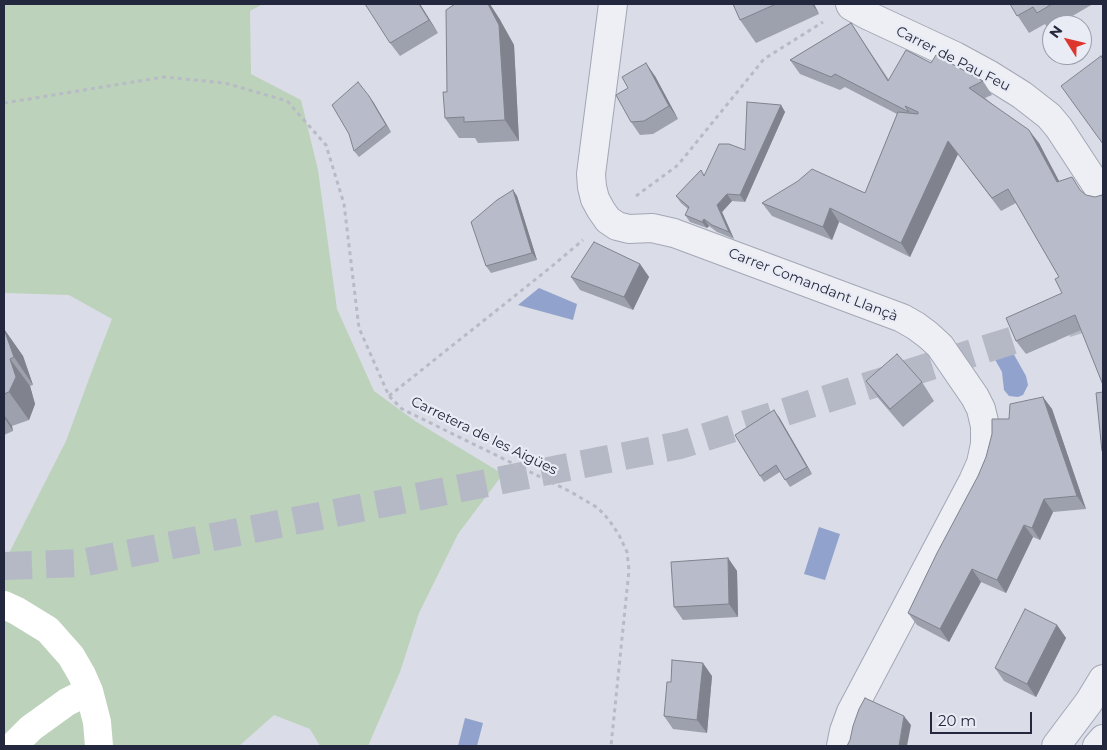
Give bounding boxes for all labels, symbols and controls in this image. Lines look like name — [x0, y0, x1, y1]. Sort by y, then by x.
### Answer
north arrow — [1042, 15, 1092, 65]
text: N — [1045, 22, 1066, 42]
street label: Carrer de Pau Feu — [893, 23, 1013, 95]
street label: Carrer Comandant Llançà — [726, 245, 900, 325]
street label: Carretera de les Aigües — [408, 393, 560, 479]
scale bar — [932, 702, 1034, 734]
text: 20 m — [938, 711, 976, 730]

